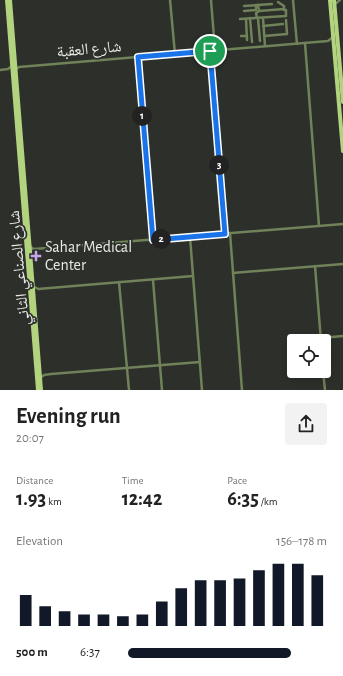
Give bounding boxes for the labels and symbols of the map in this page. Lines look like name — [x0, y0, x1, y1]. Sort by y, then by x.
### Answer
pin — [193, 34, 227, 68]
street label: شارع العقبة — [56, 38, 122, 62]
pin: 1 — [132, 106, 152, 126]
pin: 3 — [209, 155, 229, 175]
street label: شارع الصناعي الثاني — [6, 209, 36, 326]
pin: 2 — [151, 229, 171, 249]
place label: Sahar Medical Center — [45, 239, 132, 273]
marker: Sahar Medical Center — [30, 250, 42, 262]

